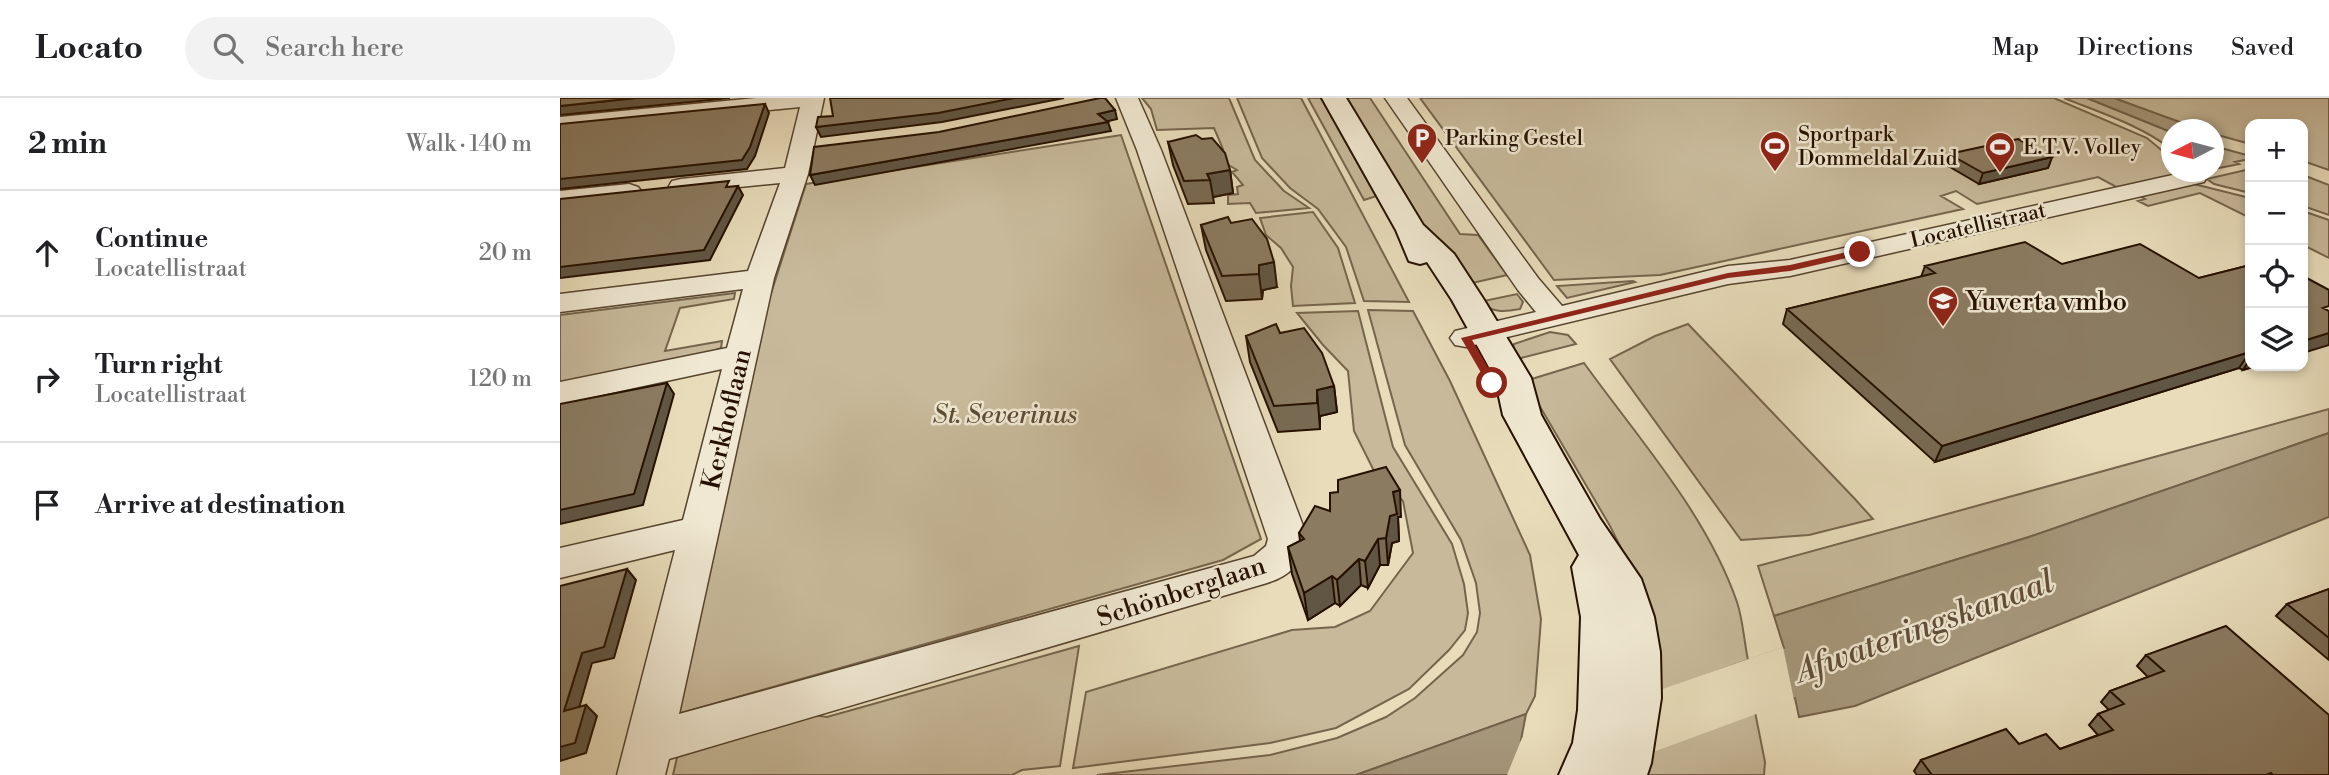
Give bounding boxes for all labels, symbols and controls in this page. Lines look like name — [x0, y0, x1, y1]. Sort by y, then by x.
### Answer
search box — [185, 17, 675, 80]
text: Locato — [35, 28, 143, 69]
icon: search — [209, 29, 247, 67]
text: Search here — [265, 32, 404, 64]
text: Map — [1992, 33, 2039, 63]
text: Directions — [2077, 33, 2193, 63]
text: Saved — [2231, 33, 2294, 63]
north arrow — [2161, 119, 2224, 182]
map controls — [2245, 119, 2308, 371]
button: + — [2245, 119, 2308, 182]
parking icon: Parking Gestel — [1405, 121, 1439, 165]
place label: Sportpark Dommeldal Zuid — [1798, 122, 1957, 172]
text: 2 min — [28, 125, 107, 163]
place label: Parking Gestel — [1445, 126, 1583, 152]
sports icon: Sportpark Dommeldal Zuid — [1758, 129, 1792, 173]
text: Walk · 140 m — [406, 130, 532, 158]
sports icon: E.T.V. Volley — [1983, 130, 2017, 174]
place label: E.T.V. Volley — [2023, 135, 2142, 161]
button: − — [2245, 182, 2308, 245]
street label: Locatellistraat — [1908, 198, 2049, 254]
text: Continue — [95, 223, 208, 255]
icon: ahead — [28, 234, 66, 272]
route end — [1844, 236, 1875, 267]
text: 20 m — [479, 239, 532, 267]
button: locate — [2245, 245, 2308, 308]
text: Locatellistraat — [95, 255, 247, 283]
school or university icon: Yuverta vmbo — [1926, 284, 1960, 328]
place label: Yuverta vmbo — [1964, 286, 2127, 318]
button: layers — [2245, 308, 2308, 371]
street label: Kerkhoflaan — [695, 346, 759, 493]
text: Turn right — [95, 349, 223, 381]
icon: right — [28, 360, 66, 398]
text: 120 m — [468, 365, 532, 393]
route start — [1476, 367, 1507, 398]
text: Locatellistraat — [95, 381, 247, 409]
park label: St. Severinus — [933, 399, 1078, 431]
icon: arrive — [28, 486, 66, 524]
text: Arrive at destination — [95, 489, 345, 521]
street label: Schönberglaan — [1093, 550, 1270, 634]
water label: Afwateringskanaal — [1787, 561, 2060, 694]

